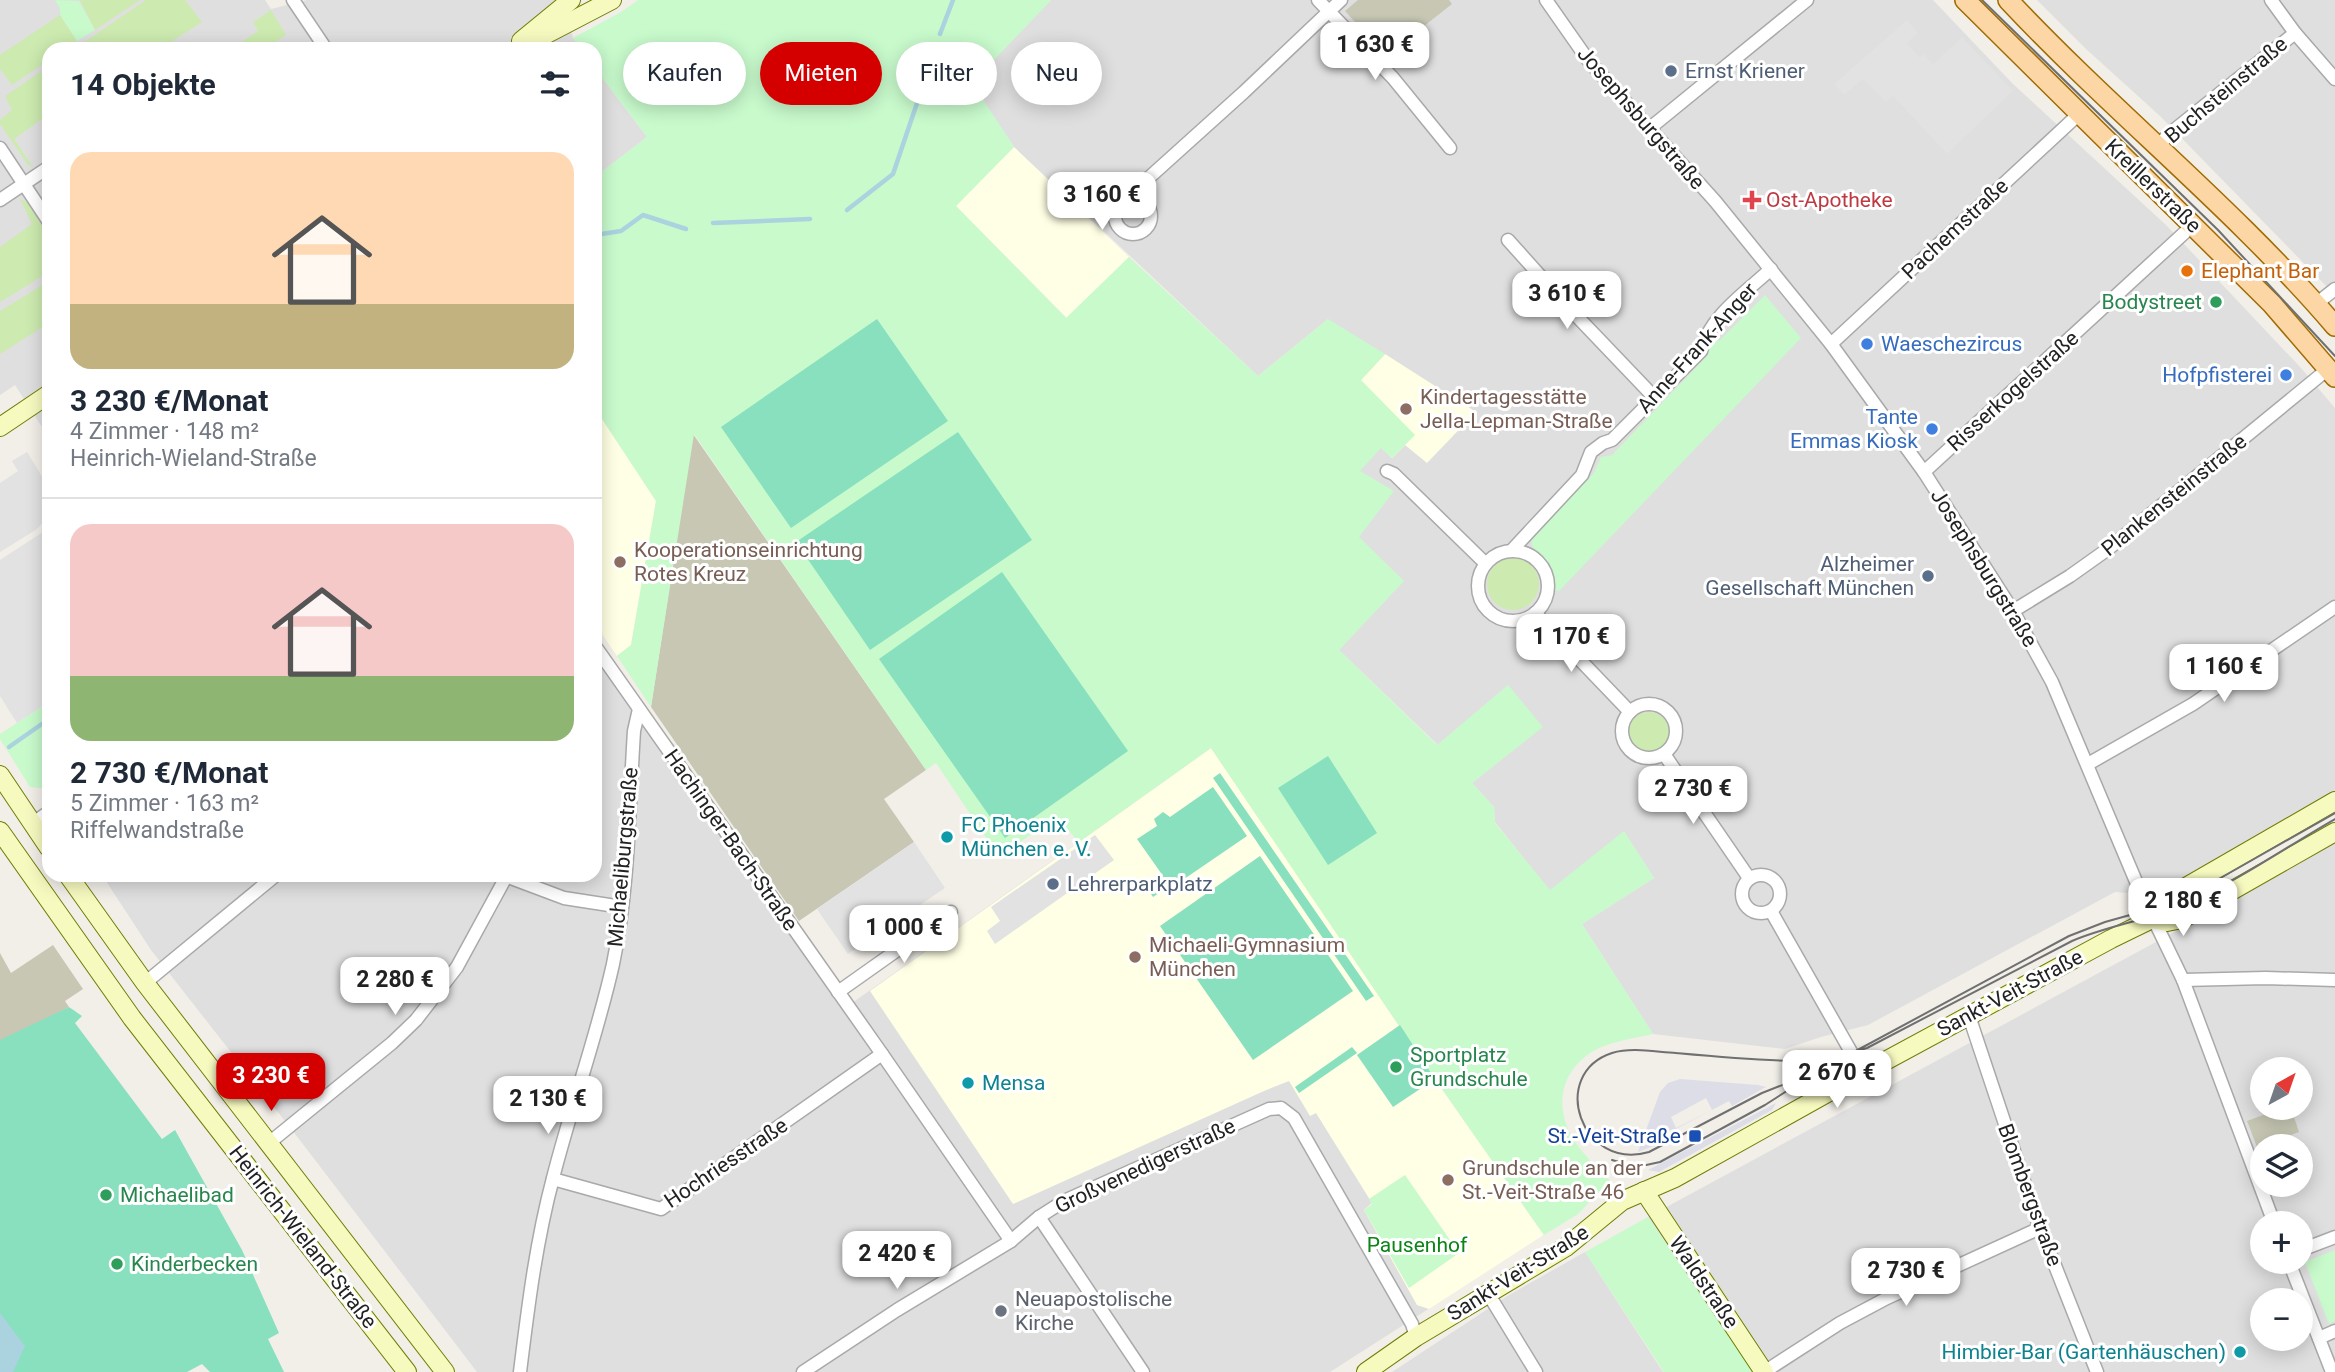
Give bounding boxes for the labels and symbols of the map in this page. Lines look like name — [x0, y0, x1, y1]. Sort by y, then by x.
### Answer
pin: 1 630 € — [1310, 22, 1440, 82]
street label: Buchsteinstraße — [2160, 32, 2292, 148]
street label: Josephsburgstraße — [1572, 42, 1710, 194]
place label: Ernst Kriener — [1685, 59, 1805, 83]
marker: Ernst Kriener — [1663, 63, 1679, 79]
street label: Kreillerstraße — [2100, 134, 2206, 238]
pin: 3 160 € — [1037, 173, 1167, 232]
street label: Pachemstraße — [1897, 174, 2013, 284]
place label: Ost-Apotheke — [1766, 188, 1893, 212]
marker: Ost-Apotheke — [1744, 192, 1760, 208]
place label: Elephant Bar — [2201, 259, 2319, 283]
marker: Elephant Bar — [2179, 263, 2195, 279]
pin: 3 610 € — [1502, 272, 1632, 331]
street label: Anne-Frank-Anger — [1632, 278, 1762, 418]
place label: Bodystreet — [2101, 290, 2202, 314]
marker: Bodystreet — [2208, 294, 2224, 310]
street label: Risserkogelstraße — [1943, 326, 2083, 456]
place label: Waeschezircus — [1881, 332, 2022, 356]
marker: Waeschezircus — [1859, 336, 1875, 352]
place label: Hofpfisterei — [2162, 363, 2272, 387]
marker: Hofpfisterei — [2278, 367, 2294, 383]
place label: Kindertagesstätte Jella-Lepman-Straße — [1420, 385, 1613, 433]
marker: Kindertagesstätte Jella-Lepman-Straße — [1398, 401, 1414, 417]
place label: Tante Emmas Kiosk — [1790, 405, 1918, 453]
marker: Tante Emmas Kiosk — [1924, 421, 1940, 437]
street label: Plankensteinstraße — [2097, 429, 2251, 561]
street label: Josephsburgstraße — [1926, 485, 2042, 651]
place label: Kooperationseinrichtung Rotes Kreuz — [634, 538, 863, 586]
place label: Alzheimer Gesellschaft München — [1705, 552, 1914, 600]
marker: Kooperationseinrichtung Rotes Kreuz — [612, 554, 628, 570]
marker: Alzheimer Gesellschaft München — [1920, 568, 1936, 584]
pin: 1 170 € — [1506, 614, 1636, 674]
pin: 1 160 € — [2159, 644, 2289, 704]
street label: Hachinger-Bach-Straße — [659, 745, 803, 935]
street label: Michaeliburgstraße — [603, 766, 643, 948]
pin: 2 730 € — [1628, 766, 1758, 826]
place label: FC Phoenix München e. V. — [961, 813, 1092, 861]
marker: FC Phoenix München e. V. — [939, 829, 955, 845]
place label: Lehrerparkplatz — [1067, 872, 1213, 896]
marker: Lehrerparkplatz — [1045, 876, 1061, 892]
pin: 2 180 € — [2118, 878, 2248, 938]
pin: 1 000 € — [839, 906, 969, 965]
place label: Michaeli-Gymnasium München — [1149, 933, 1345, 981]
street label: Sankt-Veit-Straße — [1933, 944, 2087, 1042]
marker: Michaeli-Gymnasium München — [1127, 949, 1143, 965]
pin: 2 280 € — [330, 958, 460, 1017]
place label: Sportplatz Grundschule — [1410, 1043, 1528, 1091]
pin: 2 670 € — [1772, 1050, 1902, 1110]
pin: 3 230 € — [206, 1054, 336, 1113]
north arrow — [2250, 1057, 2314, 1120]
marker: Sportplatz Grundschule — [1388, 1059, 1404, 1075]
place label: Mensa — [982, 1071, 1045, 1095]
marker: Mensa — [960, 1075, 976, 1091]
pin: 2 130 € — [483, 1076, 613, 1136]
street label: Hochriesstraße — [660, 1113, 792, 1213]
street label: Großvenedigerstraße — [1051, 1114, 1239, 1218]
street label: Blombergstraße — [1993, 1121, 2067, 1269]
place label: St.-Veit-Straße — [1547, 1124, 1681, 1148]
marker: St.-Veit-Straße — [1687, 1128, 1703, 1144]
street label: Heinrich-Wieland-Straße — [224, 1141, 382, 1333]
place label: Grundschule an der St.-Veit-Straße 46 — [1462, 1156, 1643, 1204]
marker: Grundschule an der St.-Veit-Straße 46 — [1440, 1172, 1456, 1188]
place label: Michaelibad — [120, 1183, 234, 1207]
marker: Michaelibad — [98, 1187, 114, 1203]
street label: Sankt-Veit-Straße — [1443, 1220, 1593, 1326]
street label: Waldstraße — [1664, 1231, 1744, 1333]
pin: 2 420 € — [832, 1232, 962, 1291]
park label: Pausenhof — [1367, 1233, 1468, 1257]
pin: 2 730 € — [1841, 1248, 1971, 1308]
place label: Kinderbecken — [131, 1252, 258, 1276]
marker: Kinderbecken — [109, 1256, 125, 1272]
place label: Neuapostolische Kirche — [1015, 1287, 1172, 1335]
marker: Neuapostolische Kirche — [993, 1303, 1009, 1319]
place label: Himbier-Bar (Gartenhäuschen) — [1942, 1340, 2226, 1364]
marker: Himbier-Bar (Gartenhäuschen) — [2232, 1344, 2248, 1360]

